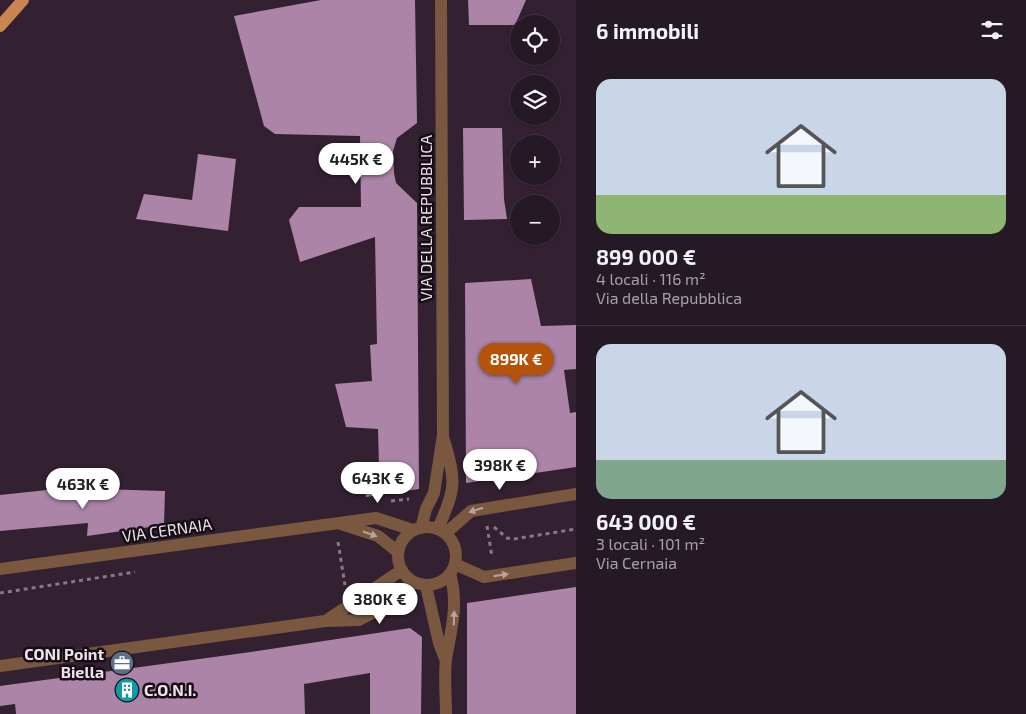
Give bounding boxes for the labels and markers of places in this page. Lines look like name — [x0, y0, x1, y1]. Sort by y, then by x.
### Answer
pin: 445K € — [315, 142, 397, 185]
pin: 899K € — [475, 342, 557, 385]
pin: 398K € — [459, 448, 541, 491]
pin: 643K € — [337, 462, 419, 504]
pin: 463K € — [42, 468, 124, 510]
pin: 380K € — [339, 582, 421, 625]
place label: CONI Point Biella — [24, 644, 104, 681]
office icon: CONI Point Biella — [109, 650, 135, 676]
building icon: C.O.N.I. — [114, 677, 140, 703]
place label: C.O.N.I. — [144, 680, 196, 699]

